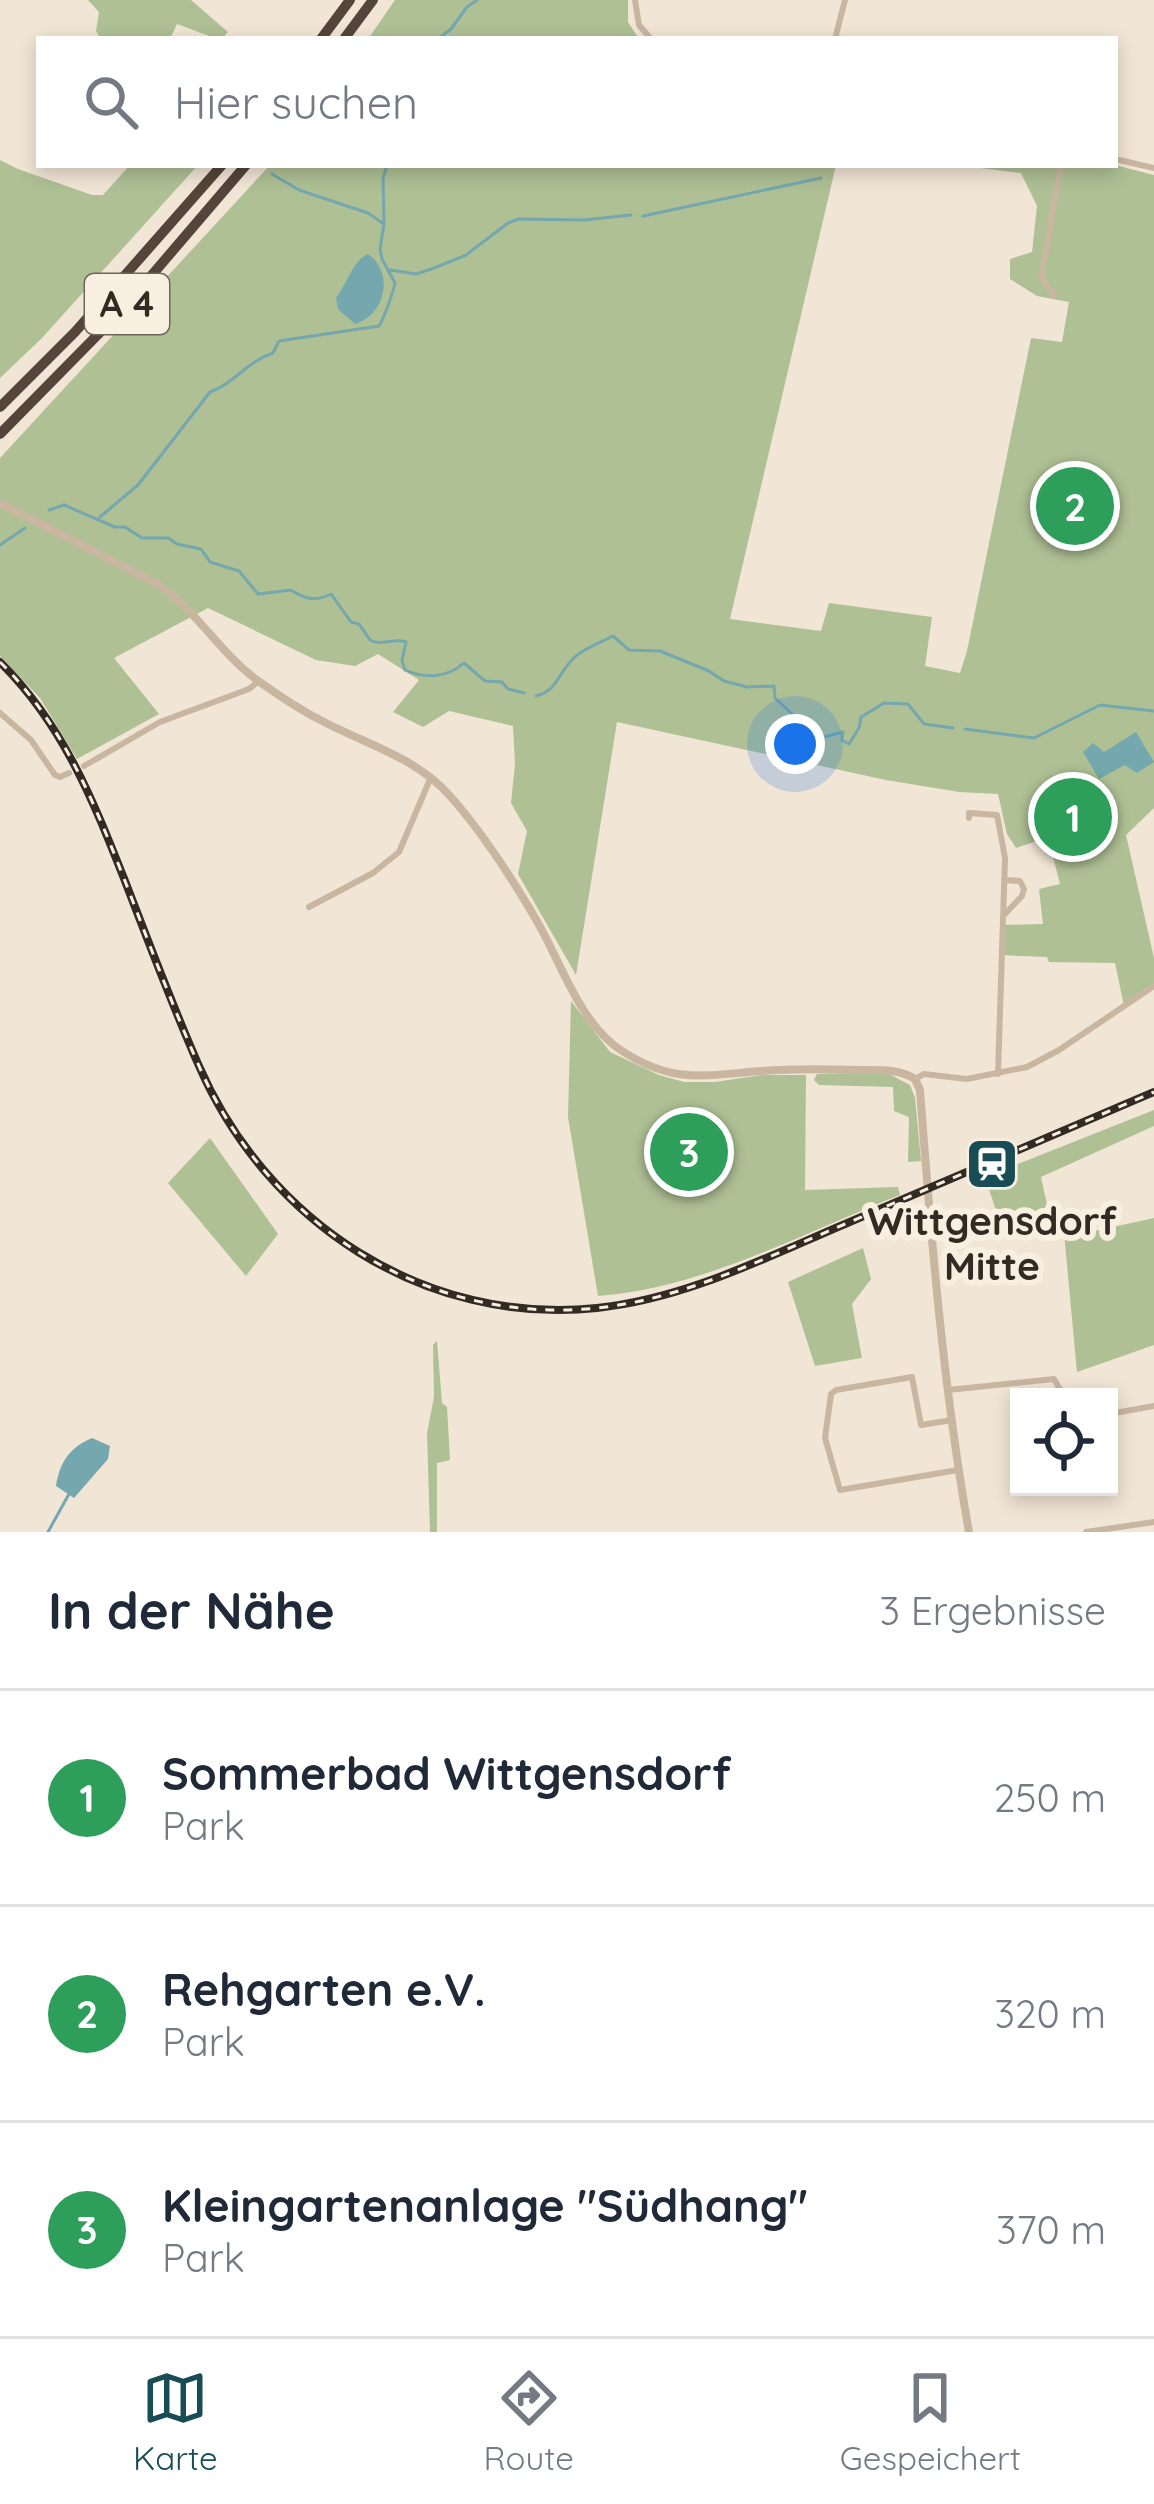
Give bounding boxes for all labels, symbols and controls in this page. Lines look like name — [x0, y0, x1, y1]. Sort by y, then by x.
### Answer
search box — [36, 36, 1118, 168]
icon: search — [78, 69, 144, 135]
text: Hier suchen — [174, 74, 418, 130]
road number: A 4 — [85, 274, 169, 334]
pin: 2 — [1036, 461, 1114, 551]
your location — [765, 714, 825, 774]
pin: 1 — [1034, 772, 1112, 862]
pin: 3 — [650, 1107, 728, 1197]
station icon: Wittgensdorf Mitte — [964, 1136, 1020, 1192]
place label: Wittgensdorf Mitte — [867, 1196, 1117, 1290]
map controls — [1010, 1388, 1118, 1496]
button: locate — [1010, 1388, 1118, 1496]
text: In der Nähe — [48, 1578, 335, 1642]
text: 3 Ergebnisse — [880, 1586, 1106, 1635]
text: Sommerbad Wittgensdorf — [162, 1745, 731, 1801]
text: 1 — [79, 1773, 95, 1822]
text: 250 m — [994, 1773, 1106, 1822]
text: Park — [162, 1801, 245, 1850]
text: Rehgarten e.V. — [162, 1961, 486, 2017]
text: 2 — [76, 1989, 98, 2038]
text: 320 m — [995, 1989, 1106, 2038]
text: Park — [162, 2017, 245, 2066]
text: Kleingartenanlage "Südhang" — [162, 2177, 808, 2233]
text: 3 — [77, 2205, 97, 2254]
text: 370 m — [996, 2205, 1106, 2254]
text: Park — [162, 2233, 245, 2282]
tab: Karte — [133, 2365, 218, 2478]
tab: Route — [484, 2365, 574, 2478]
tab: Gespeichert — [840, 2365, 1021, 2478]

